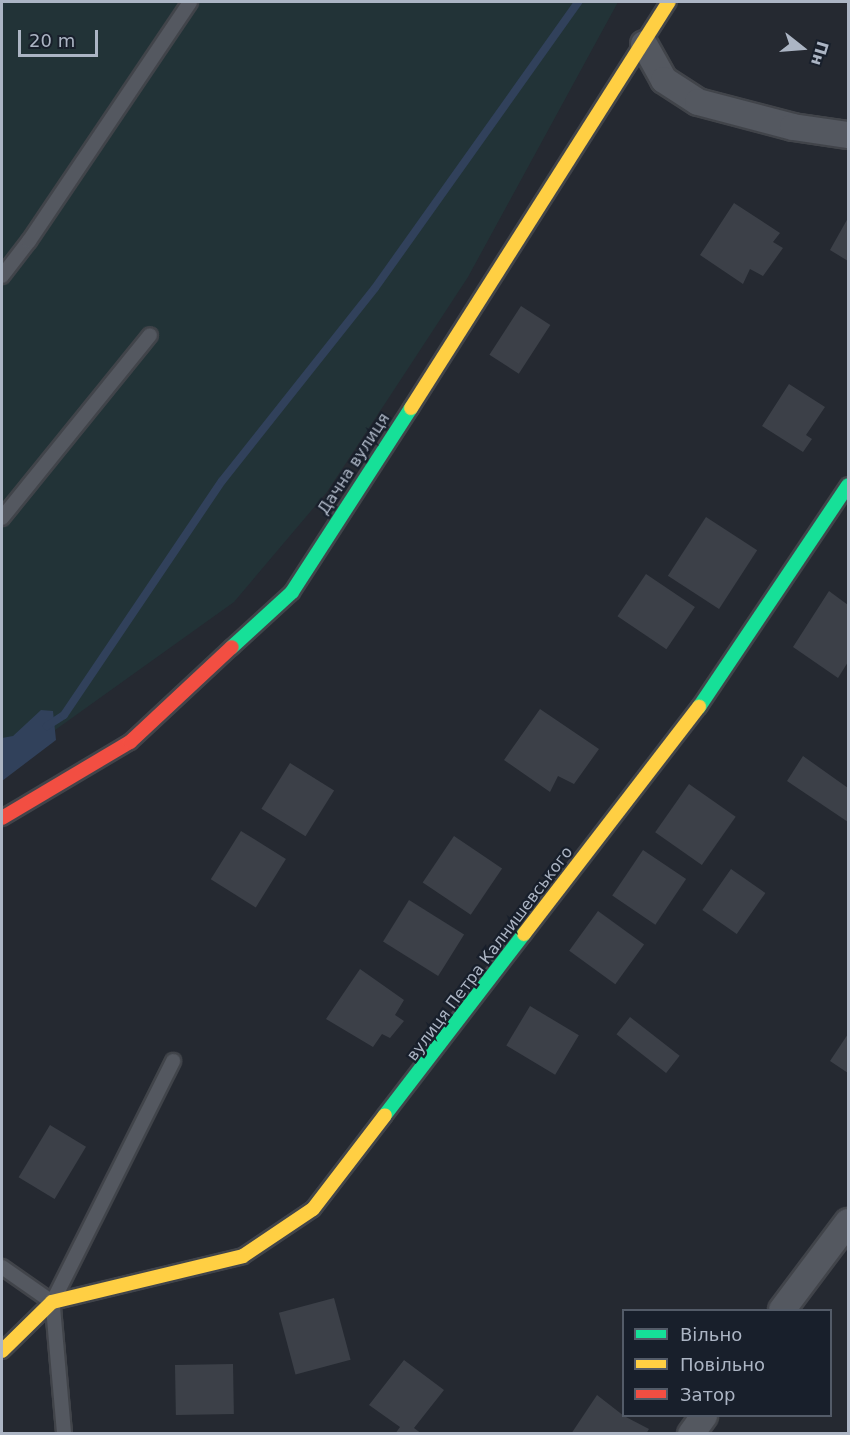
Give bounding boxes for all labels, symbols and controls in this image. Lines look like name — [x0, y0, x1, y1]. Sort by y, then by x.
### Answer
scale bar — [21, 18, 100, 56]
north arrow — [772, 18, 832, 78]
text: 20 m — [29, 30, 75, 51]
text: Пн — [807, 39, 832, 68]
street label: Дачна вулиця — [314, 410, 394, 518]
street label: вулиця Петра Калнишевського — [403, 843, 577, 1065]
legend — [622, 1309, 832, 1417]
text: Вільно — [680, 1324, 742, 1345]
text: Повільно — [680, 1354, 765, 1375]
text: Затор — [680, 1384, 736, 1405]

